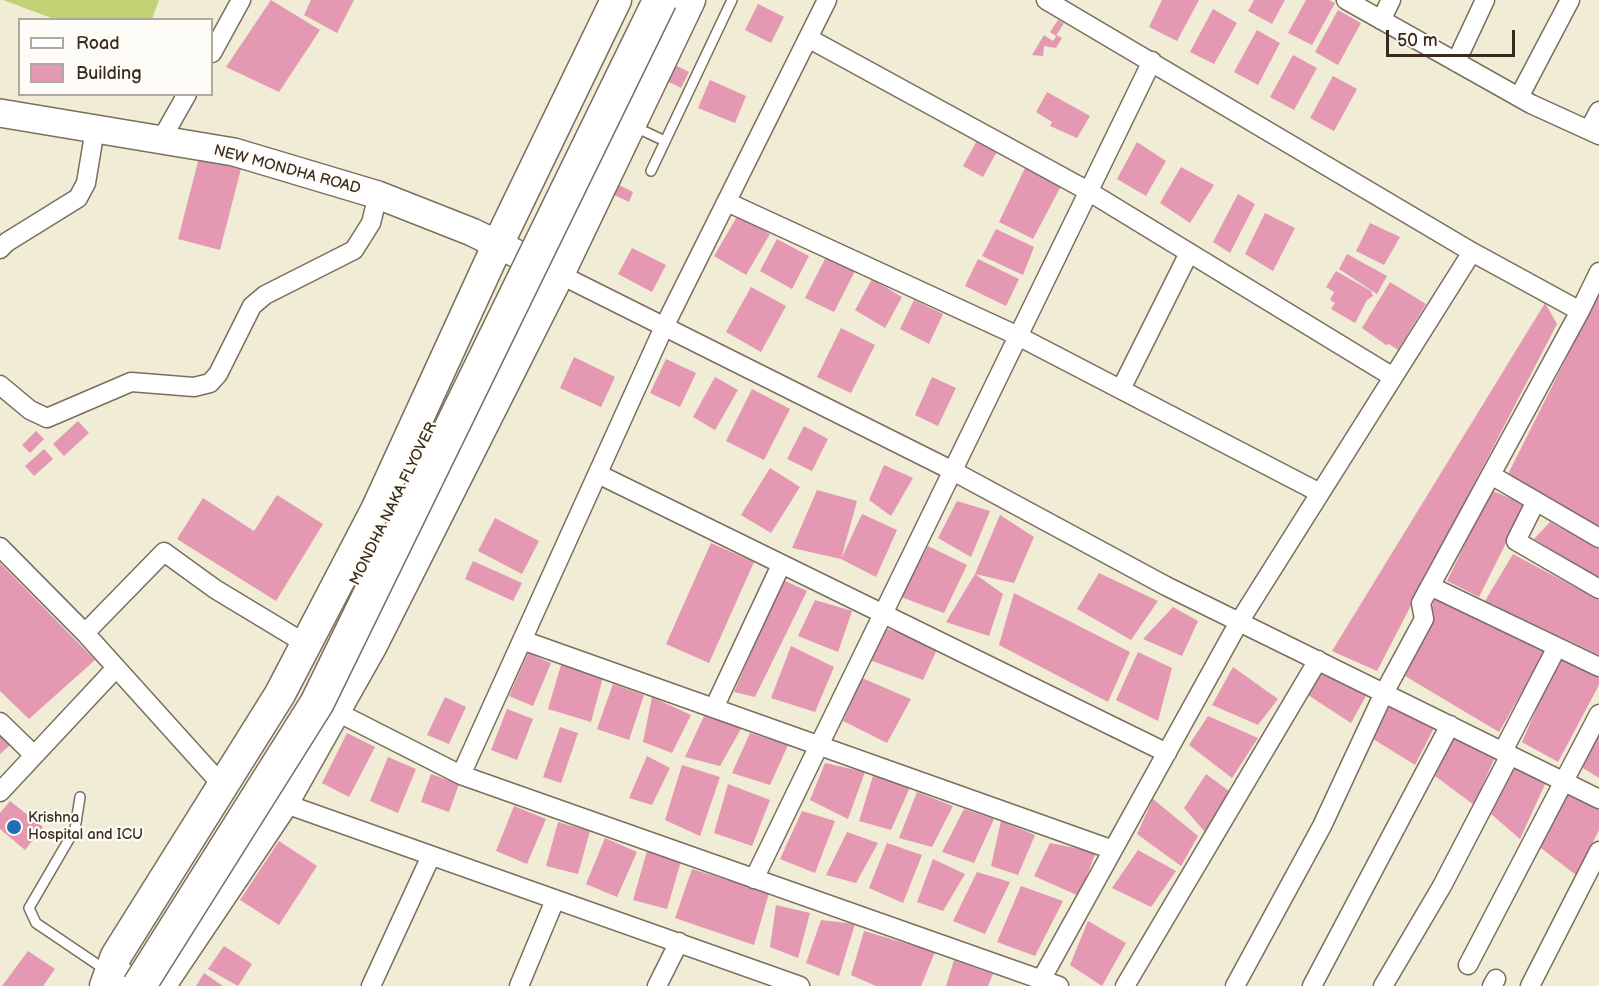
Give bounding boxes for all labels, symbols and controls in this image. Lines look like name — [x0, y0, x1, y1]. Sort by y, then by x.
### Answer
legend — [18, 18, 213, 96]
scale bar — [1389, 18, 1518, 56]
text: 50 m — [1397, 30, 1438, 51]
text: Road — [76, 33, 120, 54]
text: Building — [76, 63, 142, 84]
street label: NEW MONDHA ROAD — [212, 142, 362, 198]
street label: MONDHA NAKA FLYOVER — [347, 419, 441, 589]
place label: Krishna Hospital and ICU — [28, 809, 143, 844]
marker: Krishna Hospital and ICU — [5, 818, 23, 836]

